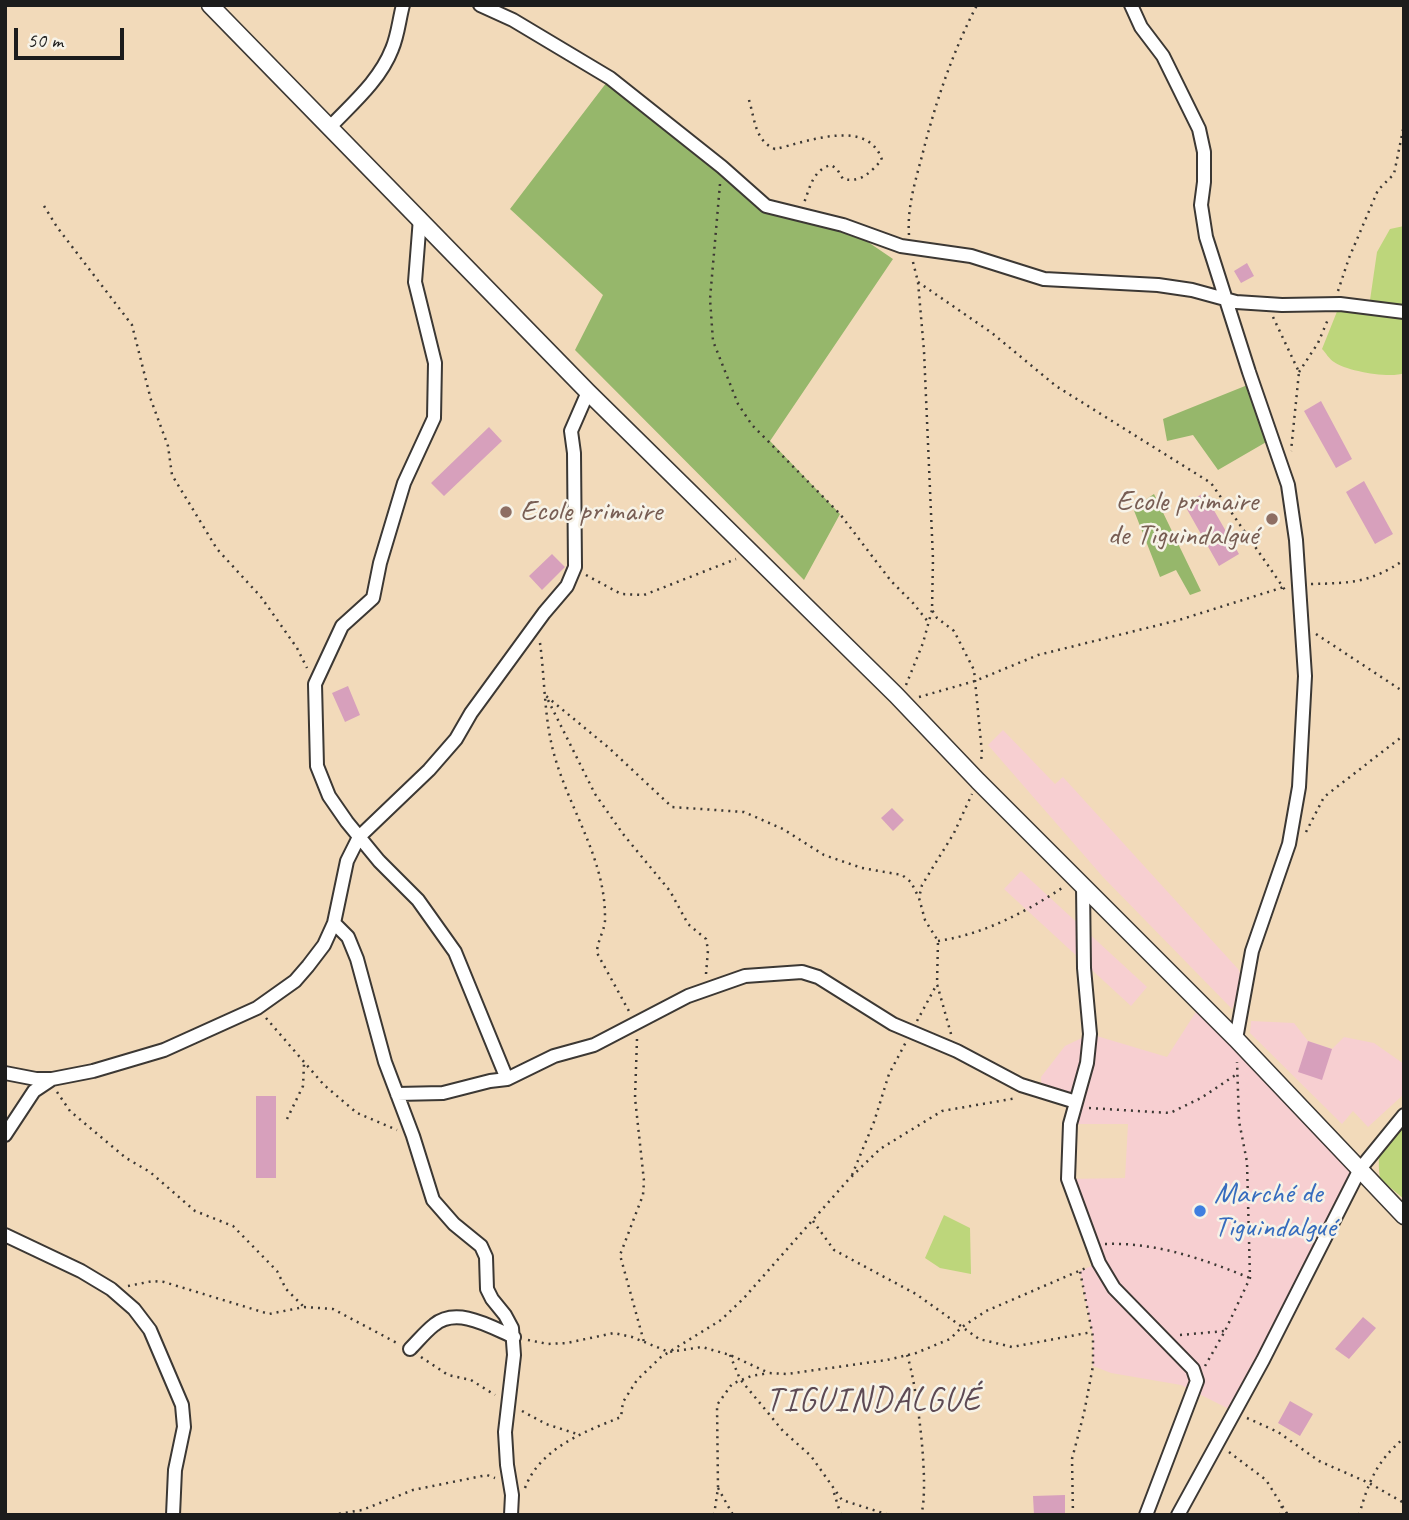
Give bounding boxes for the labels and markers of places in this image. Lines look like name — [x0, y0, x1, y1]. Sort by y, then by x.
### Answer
place label: Ecole primaire de Tiguindalgué — [1108, 484, 1258, 554]
place label: Ecole primaire — [520, 494, 662, 530]
marker: Ecole primaire — [498, 504, 514, 520]
marker: Ecole primaire de Tiguindalgué — [1264, 511, 1280, 527]
place label: Marché de Tiguindalgué — [1214, 1176, 1336, 1246]
marker: Marché de Tiguindalgué — [1192, 1203, 1208, 1219]

